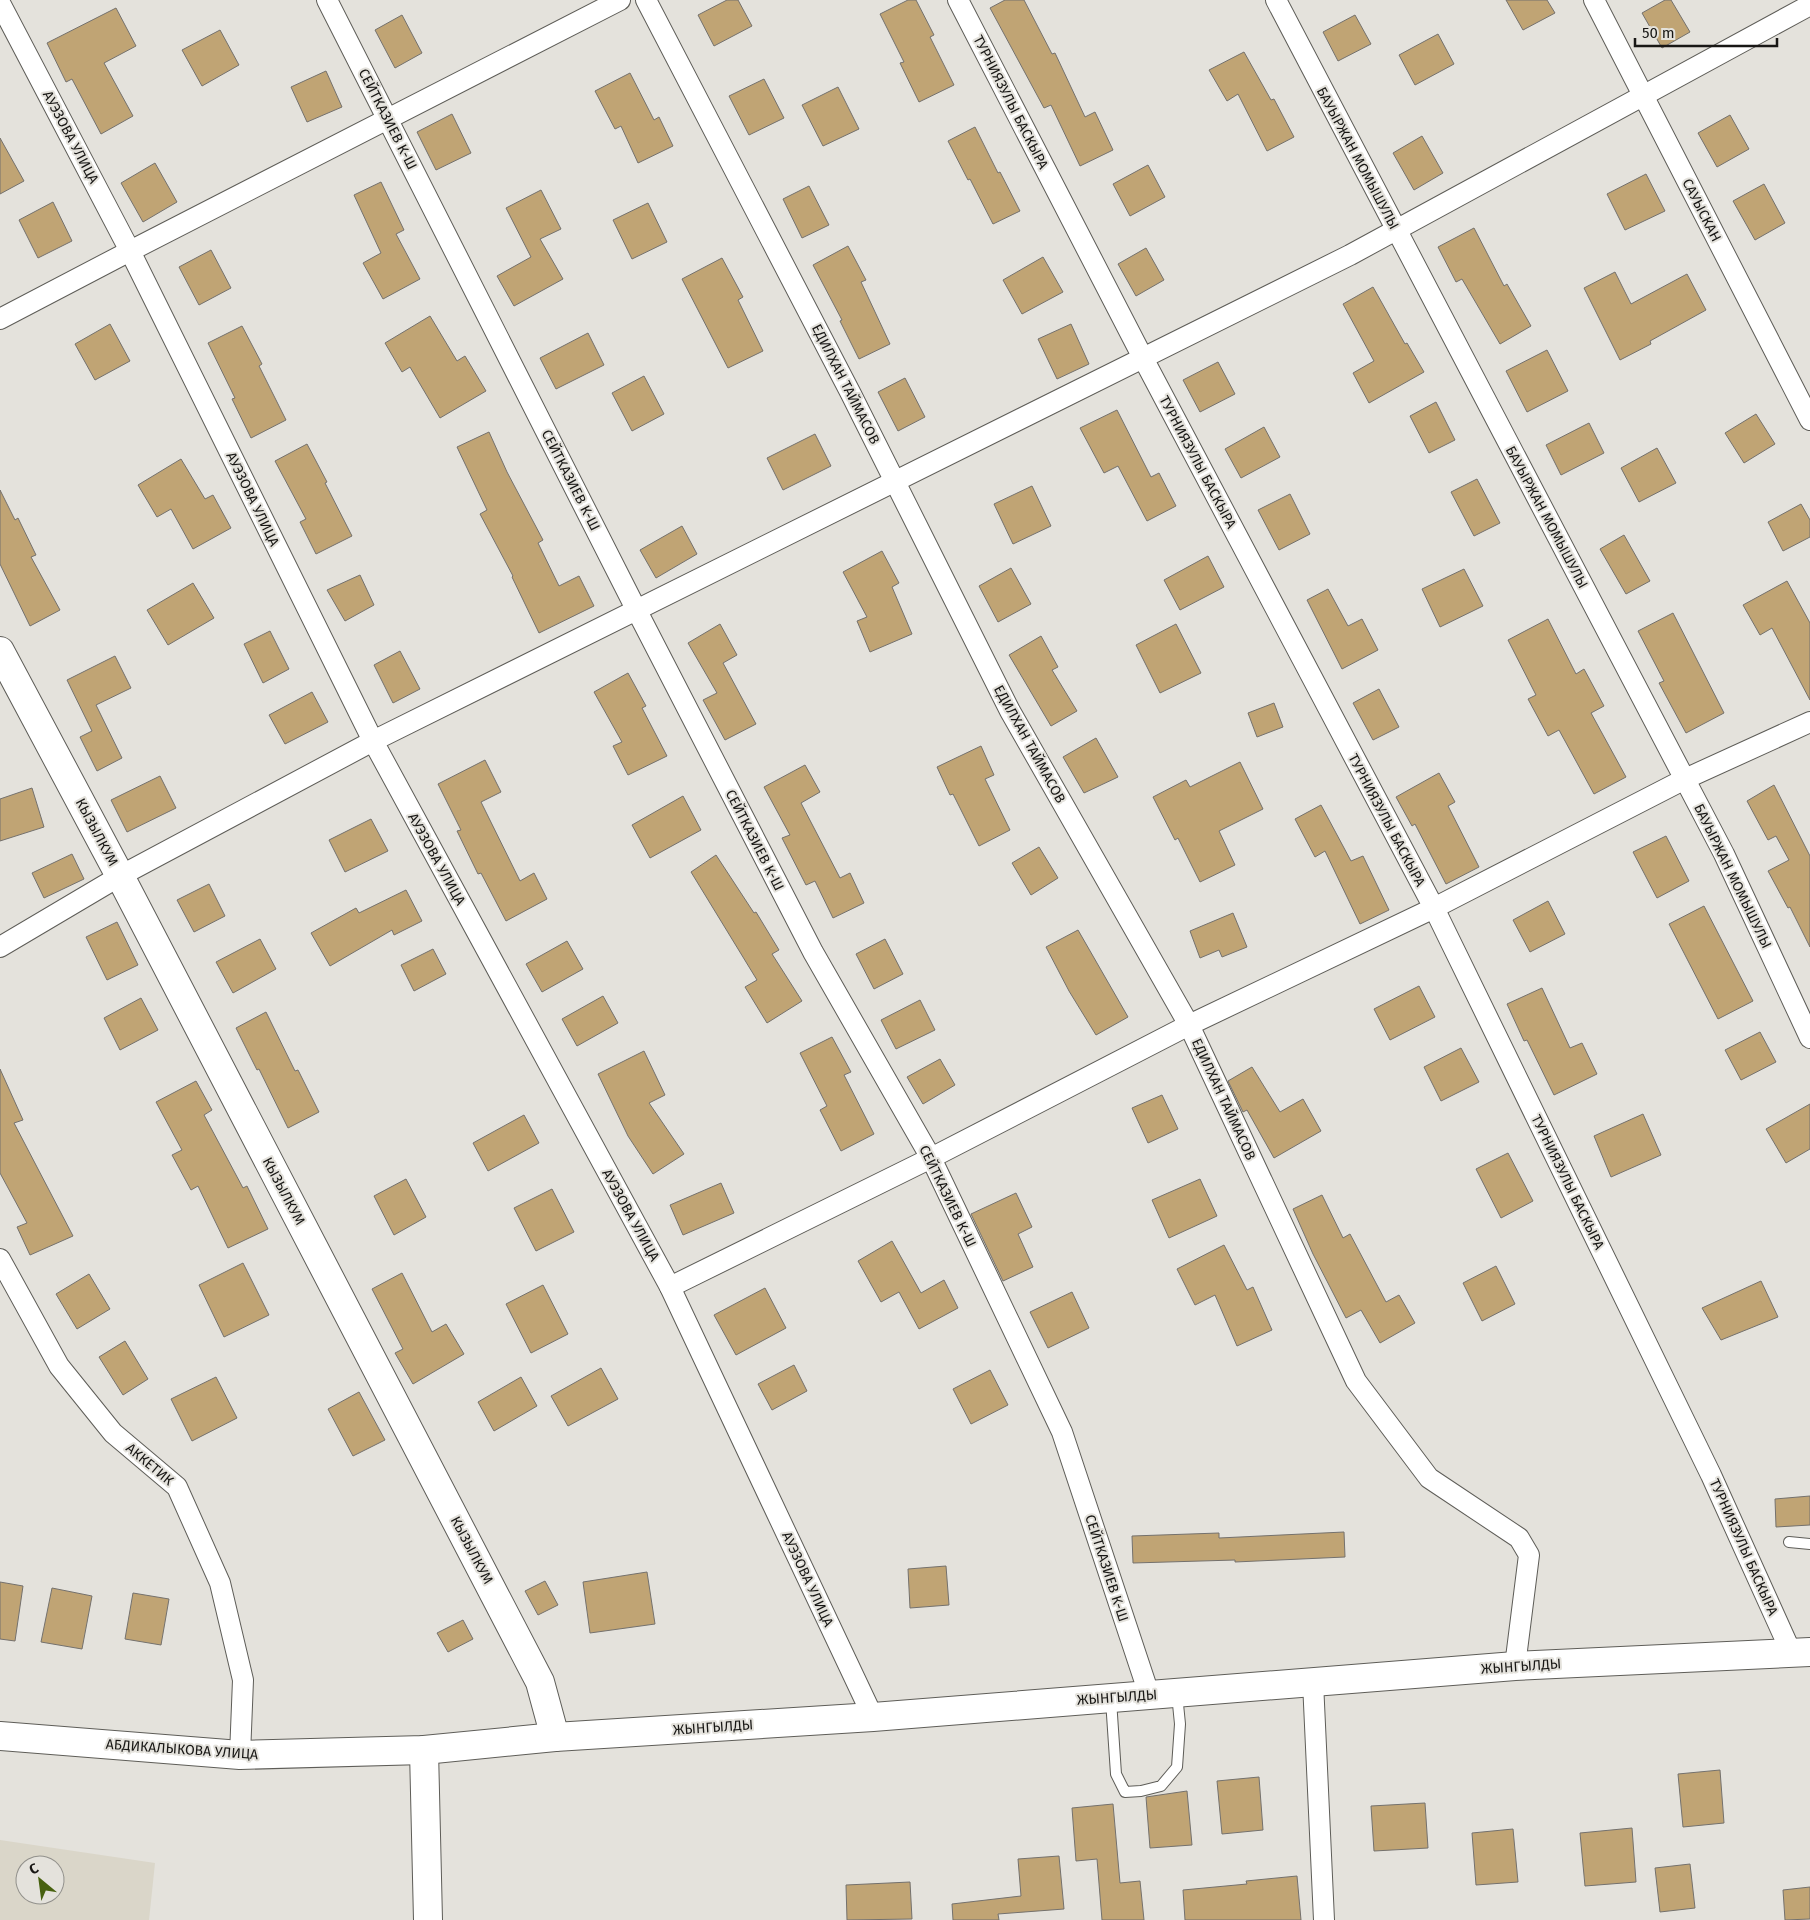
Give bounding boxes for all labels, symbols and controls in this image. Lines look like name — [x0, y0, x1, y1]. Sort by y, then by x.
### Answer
scale bar — [1635, 15, 1778, 47]
text: 50 m — [1642, 24, 1675, 42]
street label: ТУРНИЯЗУЛЫ БАСКЫРА — [969, 33, 1052, 172]
street label: СЕЙТКАЗИЕВ К-Ш — [355, 66, 420, 173]
street label: БАУЫРЖАН МОМЫШУЛЫ — [1313, 84, 1402, 232]
street label: АУЭЗОВА УЛИЦА — [39, 88, 102, 187]
street label: САУЫСКАН — [1678, 176, 1725, 245]
street label: ЕДИЛХАН ТАЙМАСОВ — [808, 321, 883, 447]
street label: ТУРНИЯЗУЛЫ БАСКЫРА — [1155, 393, 1240, 531]
street label: СЕЙТКАЗИЕВ К-Ш — [538, 427, 603, 534]
street label: БАУЫРЖАН МОМЫШУЛЫ — [1502, 443, 1591, 591]
street label: АУЭЗОВА УЛИЦА — [222, 449, 283, 549]
street label: ЕДИЛХАН ТАЙМАСОВ — [990, 682, 1069, 806]
street label: ТУРНИЯЗУЛЫ БАСКЫРА — [1344, 751, 1429, 889]
street label: СЕЙТКАЗИЕВ К-Ш — [722, 787, 787, 894]
street label: КЫЗЫЛКУМ — [72, 795, 122, 869]
street label: БАУЫРЖАН МОМЫШУЛЫ — [1690, 801, 1775, 951]
street label: АУЭЗОВА УЛИЦА — [404, 810, 469, 908]
street label: ЕДИЛХАН ТАЙМАСОВ — [1188, 1036, 1259, 1163]
street label: ТУРНИЯЗУЛЫ БАСКЫРА — [1528, 1112, 1608, 1252]
street label: СЕЙТКАЗИЕВ К-Ш — [916, 1142, 980, 1250]
street label: КЫЗЫЛКУМ — [259, 1154, 309, 1228]
street label: АУЭЗОВА УЛИЦА — [598, 1166, 663, 1264]
street label: АККЕТИК — [122, 1440, 178, 1490]
street label: ТУРНИЯЗУЛЫ БАСКЫРА — [1706, 1476, 1781, 1618]
street label: КЫЗЫЛКУМ — [447, 1513, 497, 1587]
street label: СЕЙТКАЗИЕВ К-Ш — [1081, 1513, 1132, 1624]
street label: АУЭЗОВА УЛИЦА — [778, 1529, 837, 1629]
street label: ЖЫНГЫЛДЫ — [1480, 1655, 1562, 1678]
street label: ЖЫНГЫЛДЫ — [1076, 1686, 1158, 1709]
street label: ЖЫНГЫЛДЫ — [672, 1716, 754, 1739]
street label: АБДИКАЛЫКОВА УЛИЦА — [105, 1736, 259, 1763]
north arrow — [15, 1855, 65, 1905]
text: С — [26, 1860, 42, 1878]

